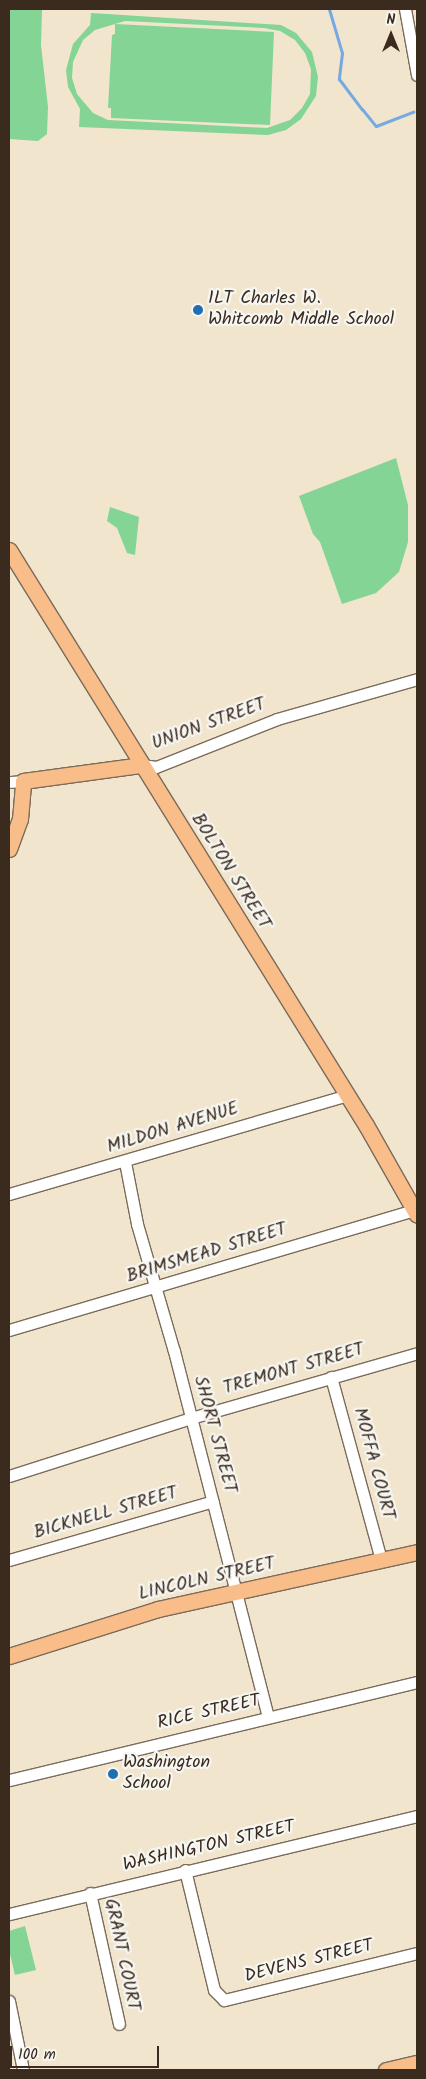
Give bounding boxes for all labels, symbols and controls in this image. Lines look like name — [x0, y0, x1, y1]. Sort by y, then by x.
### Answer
text: N — [387, 9, 395, 31]
north arrow — [366, 10, 416, 60]
place label: 1LT Charles W. Whitcomb Middle School — [208, 289, 394, 332]
marker: 1LT Charles W. Whitcomb Middle School — [192, 304, 204, 316]
street label: UNION STREET — [149, 694, 269, 756]
street label: BOLTON STREET — [186, 810, 274, 934]
street label: MILDON AVENUE — [105, 1099, 241, 1159]
street label: BRIMSMEAD STREET — [124, 1219, 290, 1289]
street label: TREMONT STREET — [221, 1340, 367, 1400]
street label: SHORT STREET — [188, 1374, 240, 1496]
street label: MOFFA COURT — [348, 1406, 398, 1522]
street label: BICKNELL STREET — [32, 1483, 180, 1545]
street label: LINCOLN STREET — [137, 1554, 277, 1606]
street label: RICE STREET — [155, 1691, 263, 1735]
place label: Washington School — [123, 1753, 210, 1796]
marker: Washington School — [107, 1768, 119, 1780]
street label: WASHINGTON STREET — [121, 1817, 297, 1877]
street label: GRANT COURT — [99, 1897, 143, 2013]
street label: DEVENS STREET — [243, 1936, 375, 1988]
scale bar — [12, 2036, 161, 2068]
text: 100 m — [18, 2043, 56, 2067]

